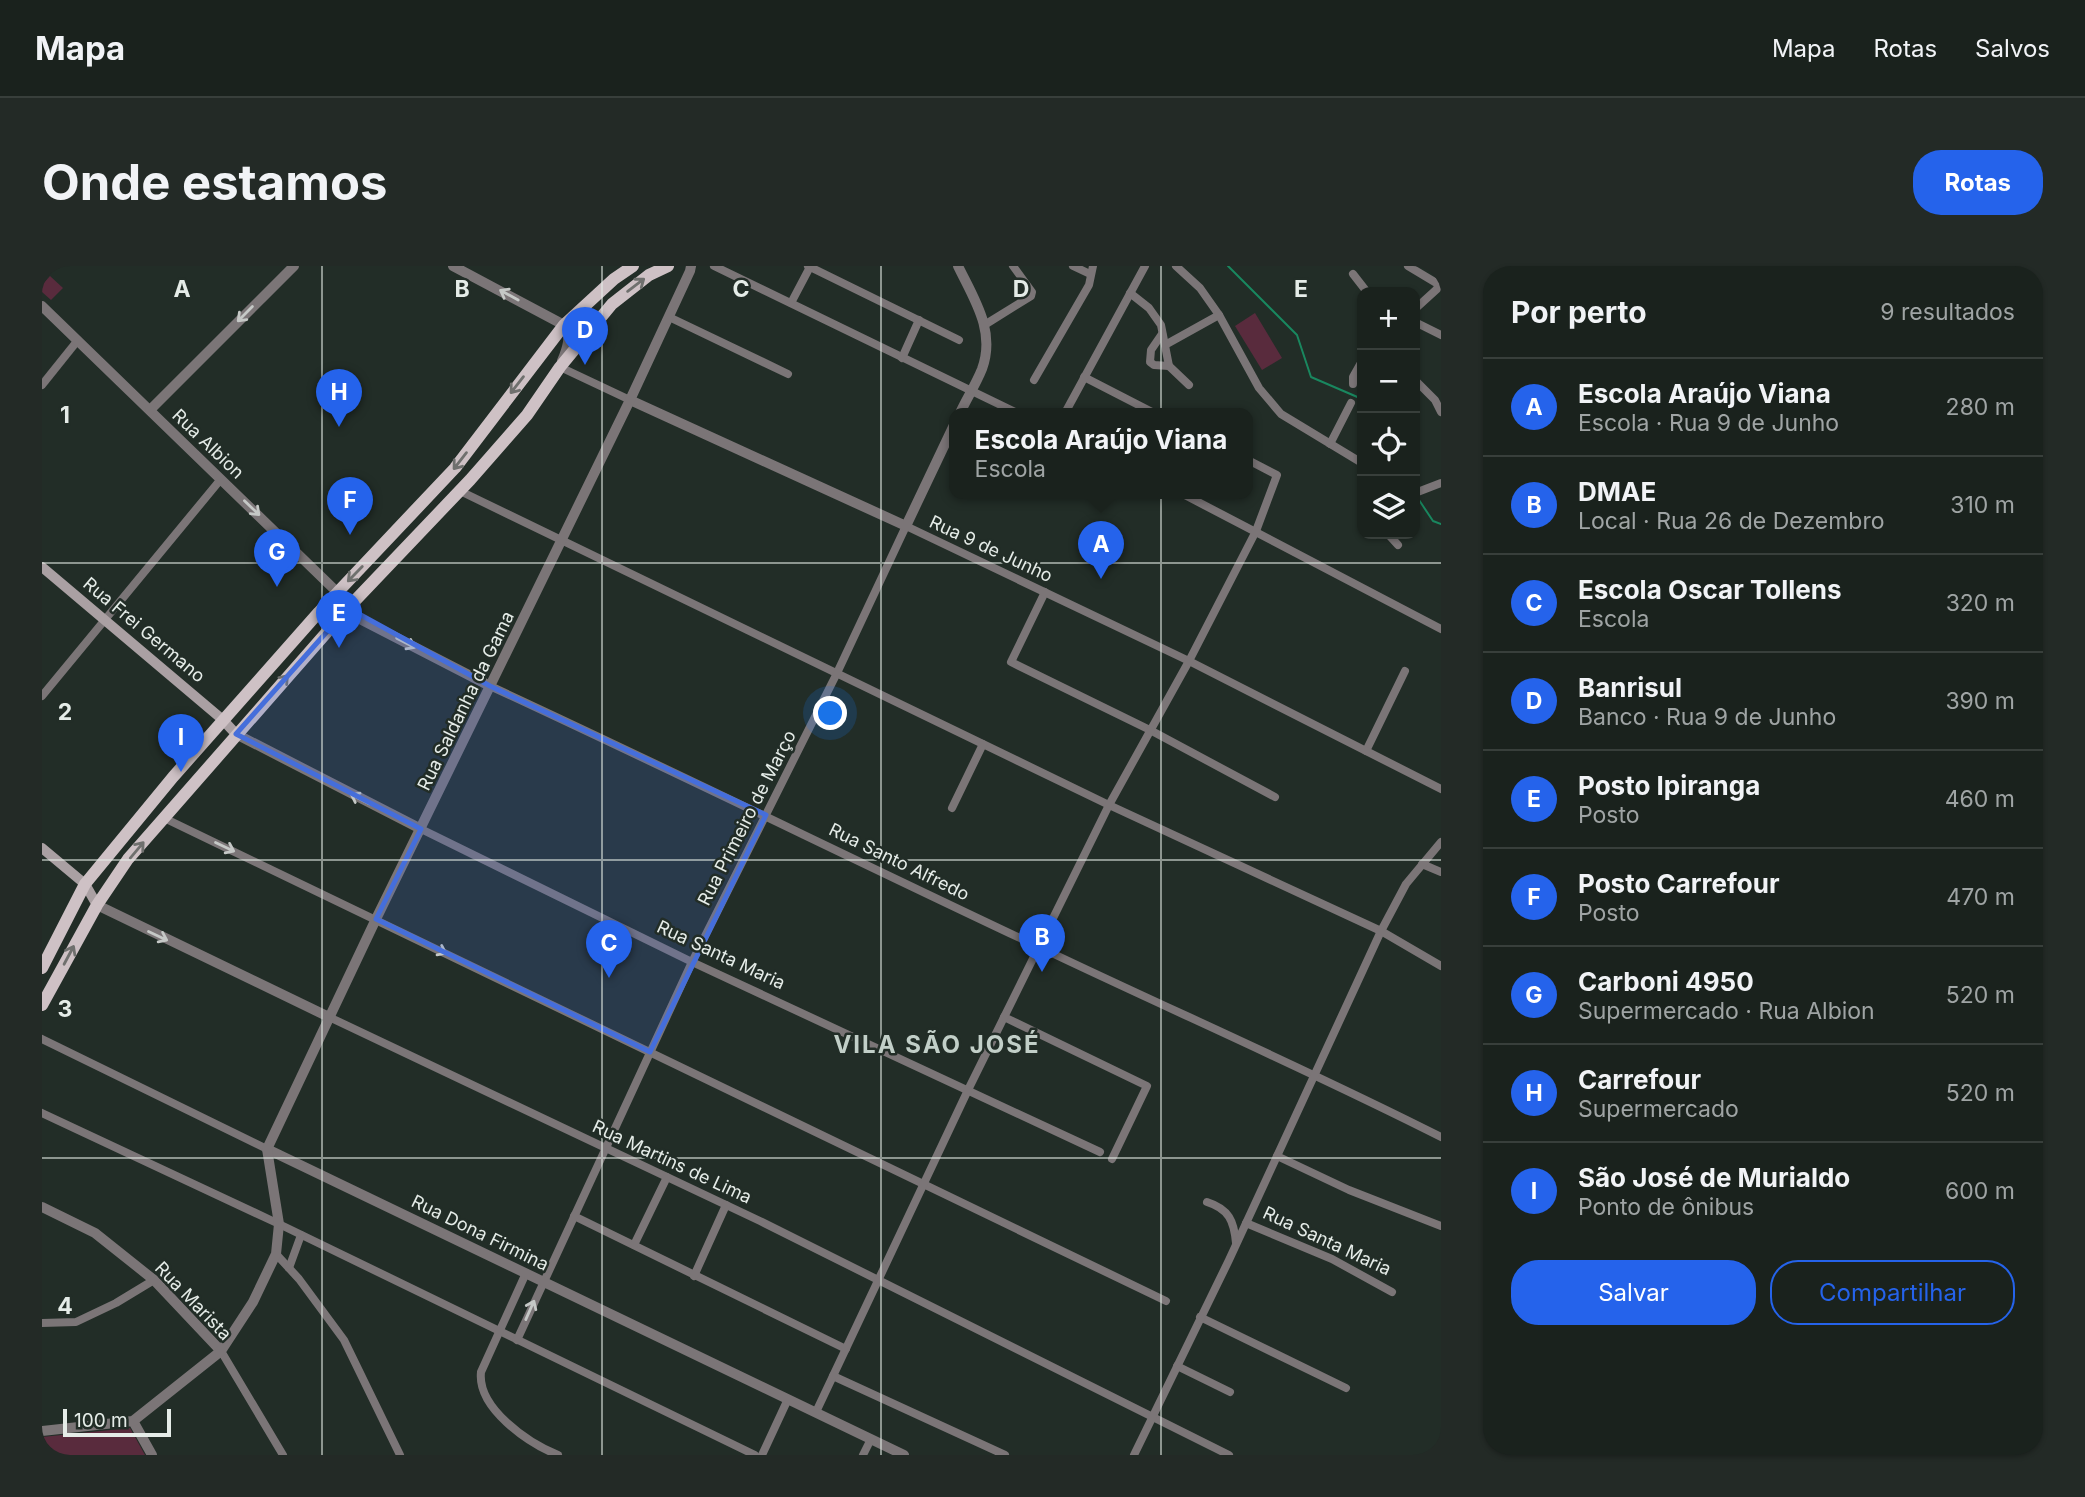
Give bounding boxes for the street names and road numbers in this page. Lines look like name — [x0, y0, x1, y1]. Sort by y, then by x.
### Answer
street label: Rua Albion — [168, 404, 248, 483]
street label: Rua 9 de Junho — [926, 511, 1056, 586]
street label: Rua Frei Germano — [79, 573, 209, 687]
street label: Rua Saldanha da Gama — [413, 608, 518, 794]
street label: Rua Primeiro de Março — [693, 727, 800, 909]
street label: Rua Santo Alfredo — [826, 818, 973, 905]
street label: Rua Santa Maria — [654, 916, 789, 993]
street label: Rua Martins de Lima — [589, 1115, 755, 1208]
street label: Rua Dona Firmina — [408, 1190, 552, 1275]
street label: Rua Santa Maria — [1260, 1202, 1395, 1279]
street label: Rua Marista — [151, 1257, 236, 1344]

